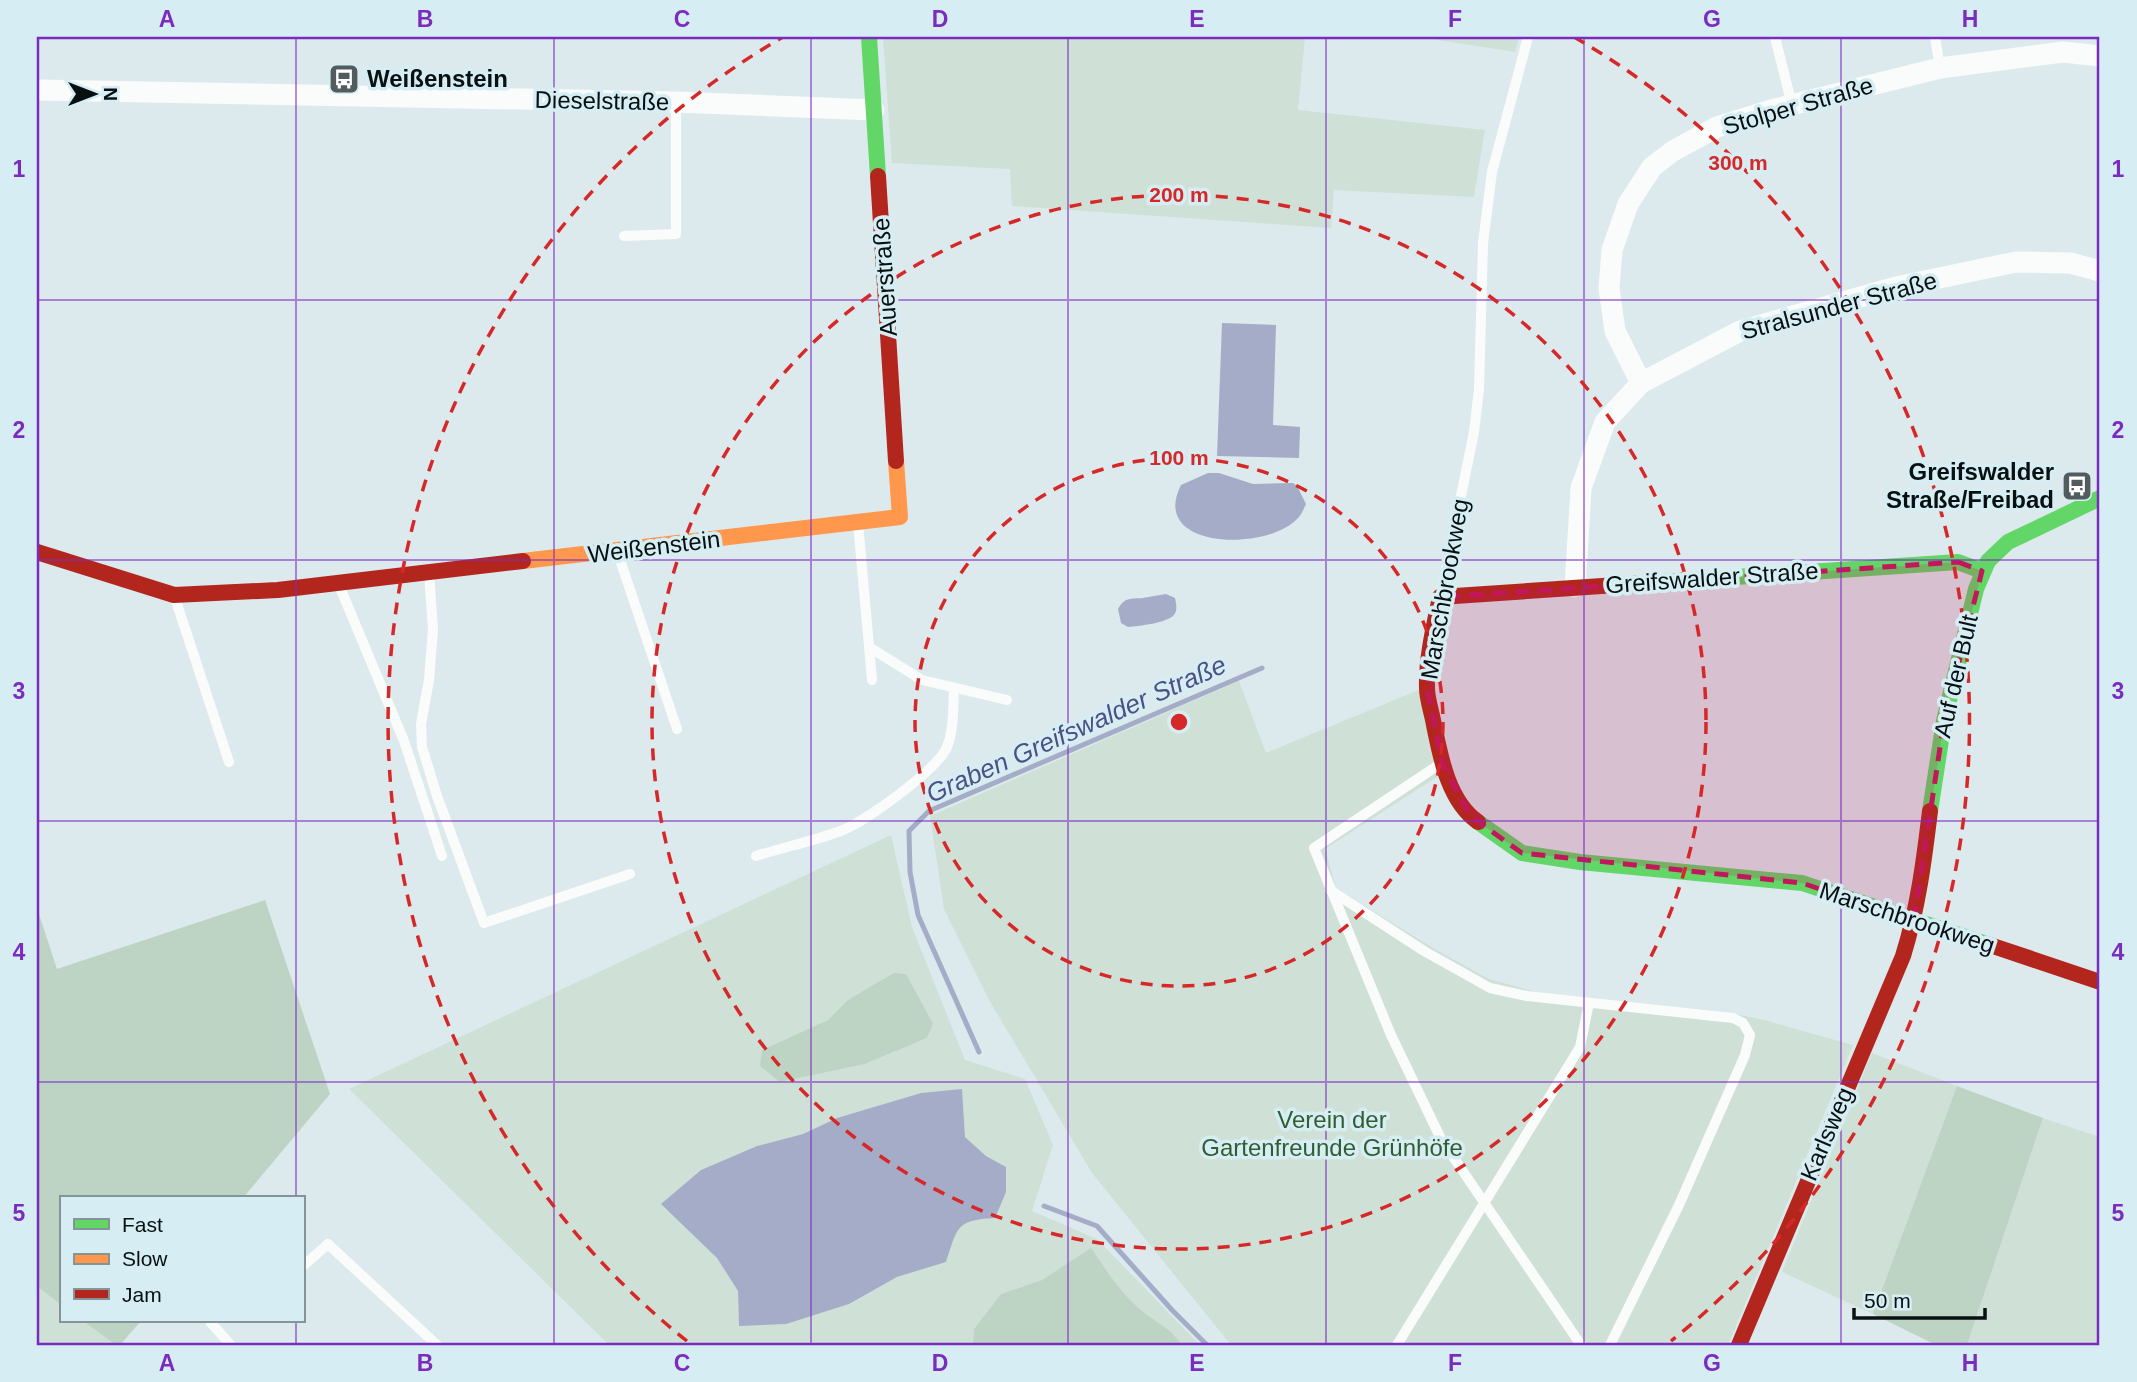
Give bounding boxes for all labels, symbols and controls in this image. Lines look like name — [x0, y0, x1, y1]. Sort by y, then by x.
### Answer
text: A — [159, 6, 175, 32]
text: B — [417, 6, 433, 32]
text: C — [674, 6, 690, 32]
text: D — [932, 6, 948, 32]
text: E — [1189, 6, 1205, 32]
text: F — [1448, 6, 1462, 32]
text: G — [1703, 6, 1721, 32]
text: H — [1962, 6, 1978, 32]
north arrow — [60, 60, 130, 130]
bus stop icon: Weißenstein — [327, 62, 361, 96]
place label: Weißenstein — [367, 65, 508, 92]
street label: Stolper Straße — [1720, 71, 1876, 140]
street label: Dieselstraße — [534, 86, 670, 115]
text: N — [100, 87, 121, 101]
text: 300 m — [1708, 151, 1768, 174]
text: 1 — [13, 156, 26, 182]
text: 1 — [2112, 156, 2125, 182]
text: 200 m — [1149, 183, 1209, 206]
street label: Auerstraße — [867, 217, 902, 337]
street label: Stralsunder Straße — [1738, 266, 1940, 345]
text: 2 — [13, 417, 25, 443]
text: 2 — [2112, 417, 2124, 443]
text: 100 m — [1149, 446, 1209, 469]
place label: Greifswalder Straße/Freibad — [1886, 458, 2054, 513]
bus stop icon: Greifswalder Straße/Freibad — [2060, 469, 2094, 503]
street label: Marschbrookweg — [1415, 497, 1474, 681]
street label: Weißenstein — [586, 525, 722, 568]
street label: Greifswalder Straße — [1605, 557, 1819, 598]
street label: Auf der Bult — [1928, 611, 1983, 740]
water label: Graben Greifswalder Straße — [921, 649, 1231, 809]
text: 3 — [13, 678, 25, 704]
text: 3 — [2112, 678, 2124, 704]
centre of rings — [1167, 710, 1191, 734]
street label: Marschbrookweg — [1816, 876, 1998, 959]
text: 4 — [13, 939, 26, 965]
text: 4 — [2112, 939, 2125, 965]
street label: Karlsweg — [1795, 1083, 1858, 1185]
park label: Verein der Gartenfreunde Grünhöfe — [1201, 1106, 1463, 1161]
legend — [60, 1196, 304, 1322]
text: 5 — [13, 1200, 26, 1226]
text: 5 — [2112, 1200, 2125, 1226]
text: Fast — [122, 1213, 163, 1236]
text: Slow — [122, 1247, 168, 1270]
scale bar — [1854, 1277, 1985, 1321]
text: Jam — [122, 1283, 162, 1306]
text: 50 m — [1864, 1289, 1911, 1312]
text: A — [159, 1350, 175, 1376]
text: B — [417, 1350, 433, 1376]
text: C — [674, 1350, 690, 1376]
text: D — [932, 1350, 948, 1376]
text: E — [1189, 1350, 1205, 1376]
text: F — [1448, 1350, 1462, 1376]
text: G — [1703, 1350, 1721, 1376]
text: H — [1962, 1350, 1978, 1376]

